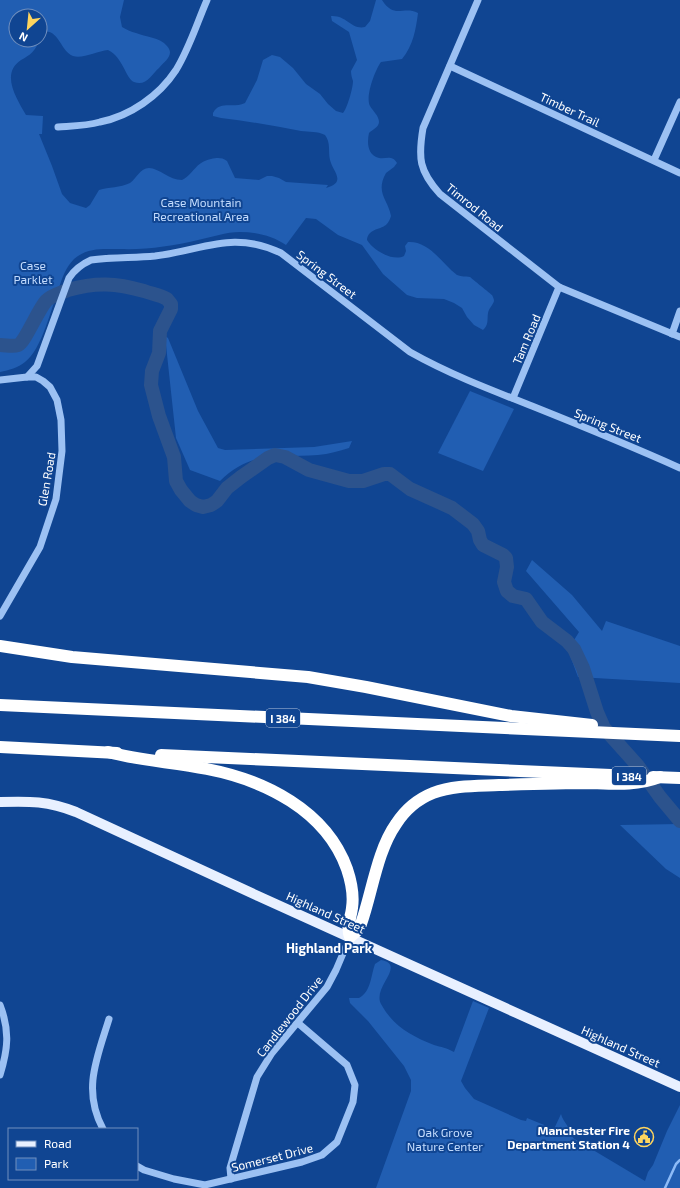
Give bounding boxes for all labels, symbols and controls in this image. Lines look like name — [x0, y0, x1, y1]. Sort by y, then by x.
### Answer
north arrow — [8, 8, 48, 48]
text: N — [17, 30, 30, 45]
street label: Timber Trail — [538, 89, 603, 129]
street label: Timrod Road — [444, 180, 506, 234]
park label: Case Mountain Recreational Area — [153, 195, 249, 223]
street label: Spring Street — [294, 247, 360, 301]
park label: Case Parklet — [13, 258, 53, 286]
street label: Tam Road — [509, 312, 543, 366]
street label: Spring Street — [572, 405, 644, 445]
street label: Glen Road — [34, 451, 58, 507]
road number: I 384 — [266, 709, 300, 727]
road number: I 384 — [612, 767, 646, 785]
street label: Highland Street — [284, 888, 368, 936]
district label: Highland Park — [286, 940, 373, 956]
street label: Candlewood Drive — [253, 973, 325, 1059]
street label: Highland Street — [579, 1022, 663, 1070]
place label: Manchester Fire Department Station 4 — [507, 1123, 630, 1151]
park label: Oak Grove Nature Center — [407, 1125, 483, 1153]
public building icon: Manchester Fire Department Station 4 — [633, 1126, 655, 1148]
legend — [8, 1128, 138, 1180]
text: Road — [44, 1136, 72, 1150]
street label: Somerset Drive — [230, 1140, 314, 1174]
text: Park — [44, 1156, 69, 1170]

